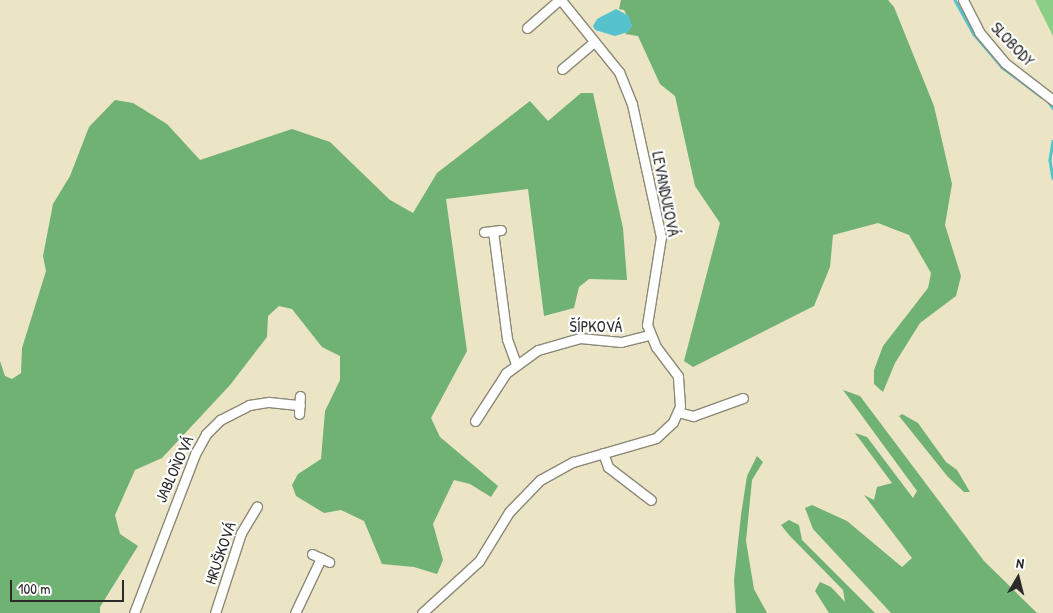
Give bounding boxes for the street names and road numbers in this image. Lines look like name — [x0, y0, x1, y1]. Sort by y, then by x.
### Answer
street label: SLOBODY — [987, 18, 1039, 70]
street label: LEVANDUĽOVÁ — [648, 150, 684, 238]
street label: ŠÍPKOVÁ — [570, 316, 622, 336]
street label: JABLOŇOVÁ — [151, 433, 197, 505]
street label: HRUŠKOVÁ — [200, 519, 240, 587]

